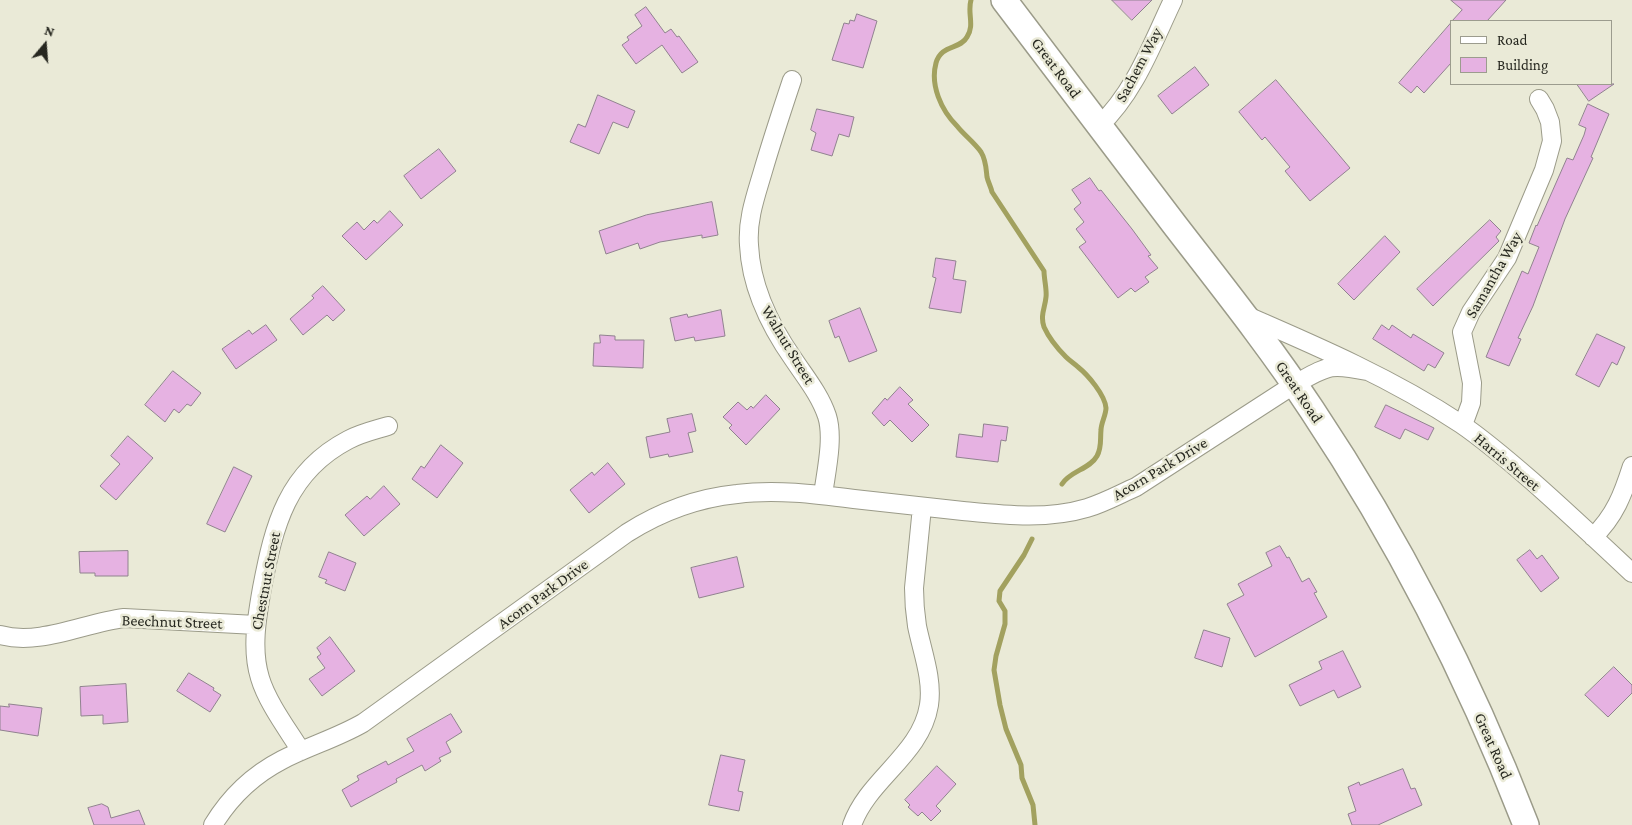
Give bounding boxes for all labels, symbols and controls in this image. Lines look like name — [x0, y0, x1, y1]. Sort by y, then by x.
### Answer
north arrow — [20, 20, 70, 70]
legend — [1450, 20, 1612, 85]
text: N — [43, 22, 57, 40]
street label: Sachem Way — [1111, 24, 1167, 106]
text: Road — [1497, 32, 1527, 48]
street label: Great Road — [1027, 34, 1085, 102]
text: Building — [1497, 57, 1548, 73]
street label: Samantha Way — [1462, 228, 1526, 322]
street label: Walnut Street — [757, 302, 819, 388]
street label: Great Road — [1271, 357, 1327, 427]
street label: Harris Street — [1470, 429, 1544, 495]
street label: Acorn Park Drive — [1109, 433, 1211, 505]
street label: Chestnut Street — [247, 530, 285, 632]
street label: Acorn Park Drive — [494, 555, 592, 633]
street label: Beechnut Street — [121, 611, 223, 633]
street label: Great Road — [1470, 710, 1516, 782]

